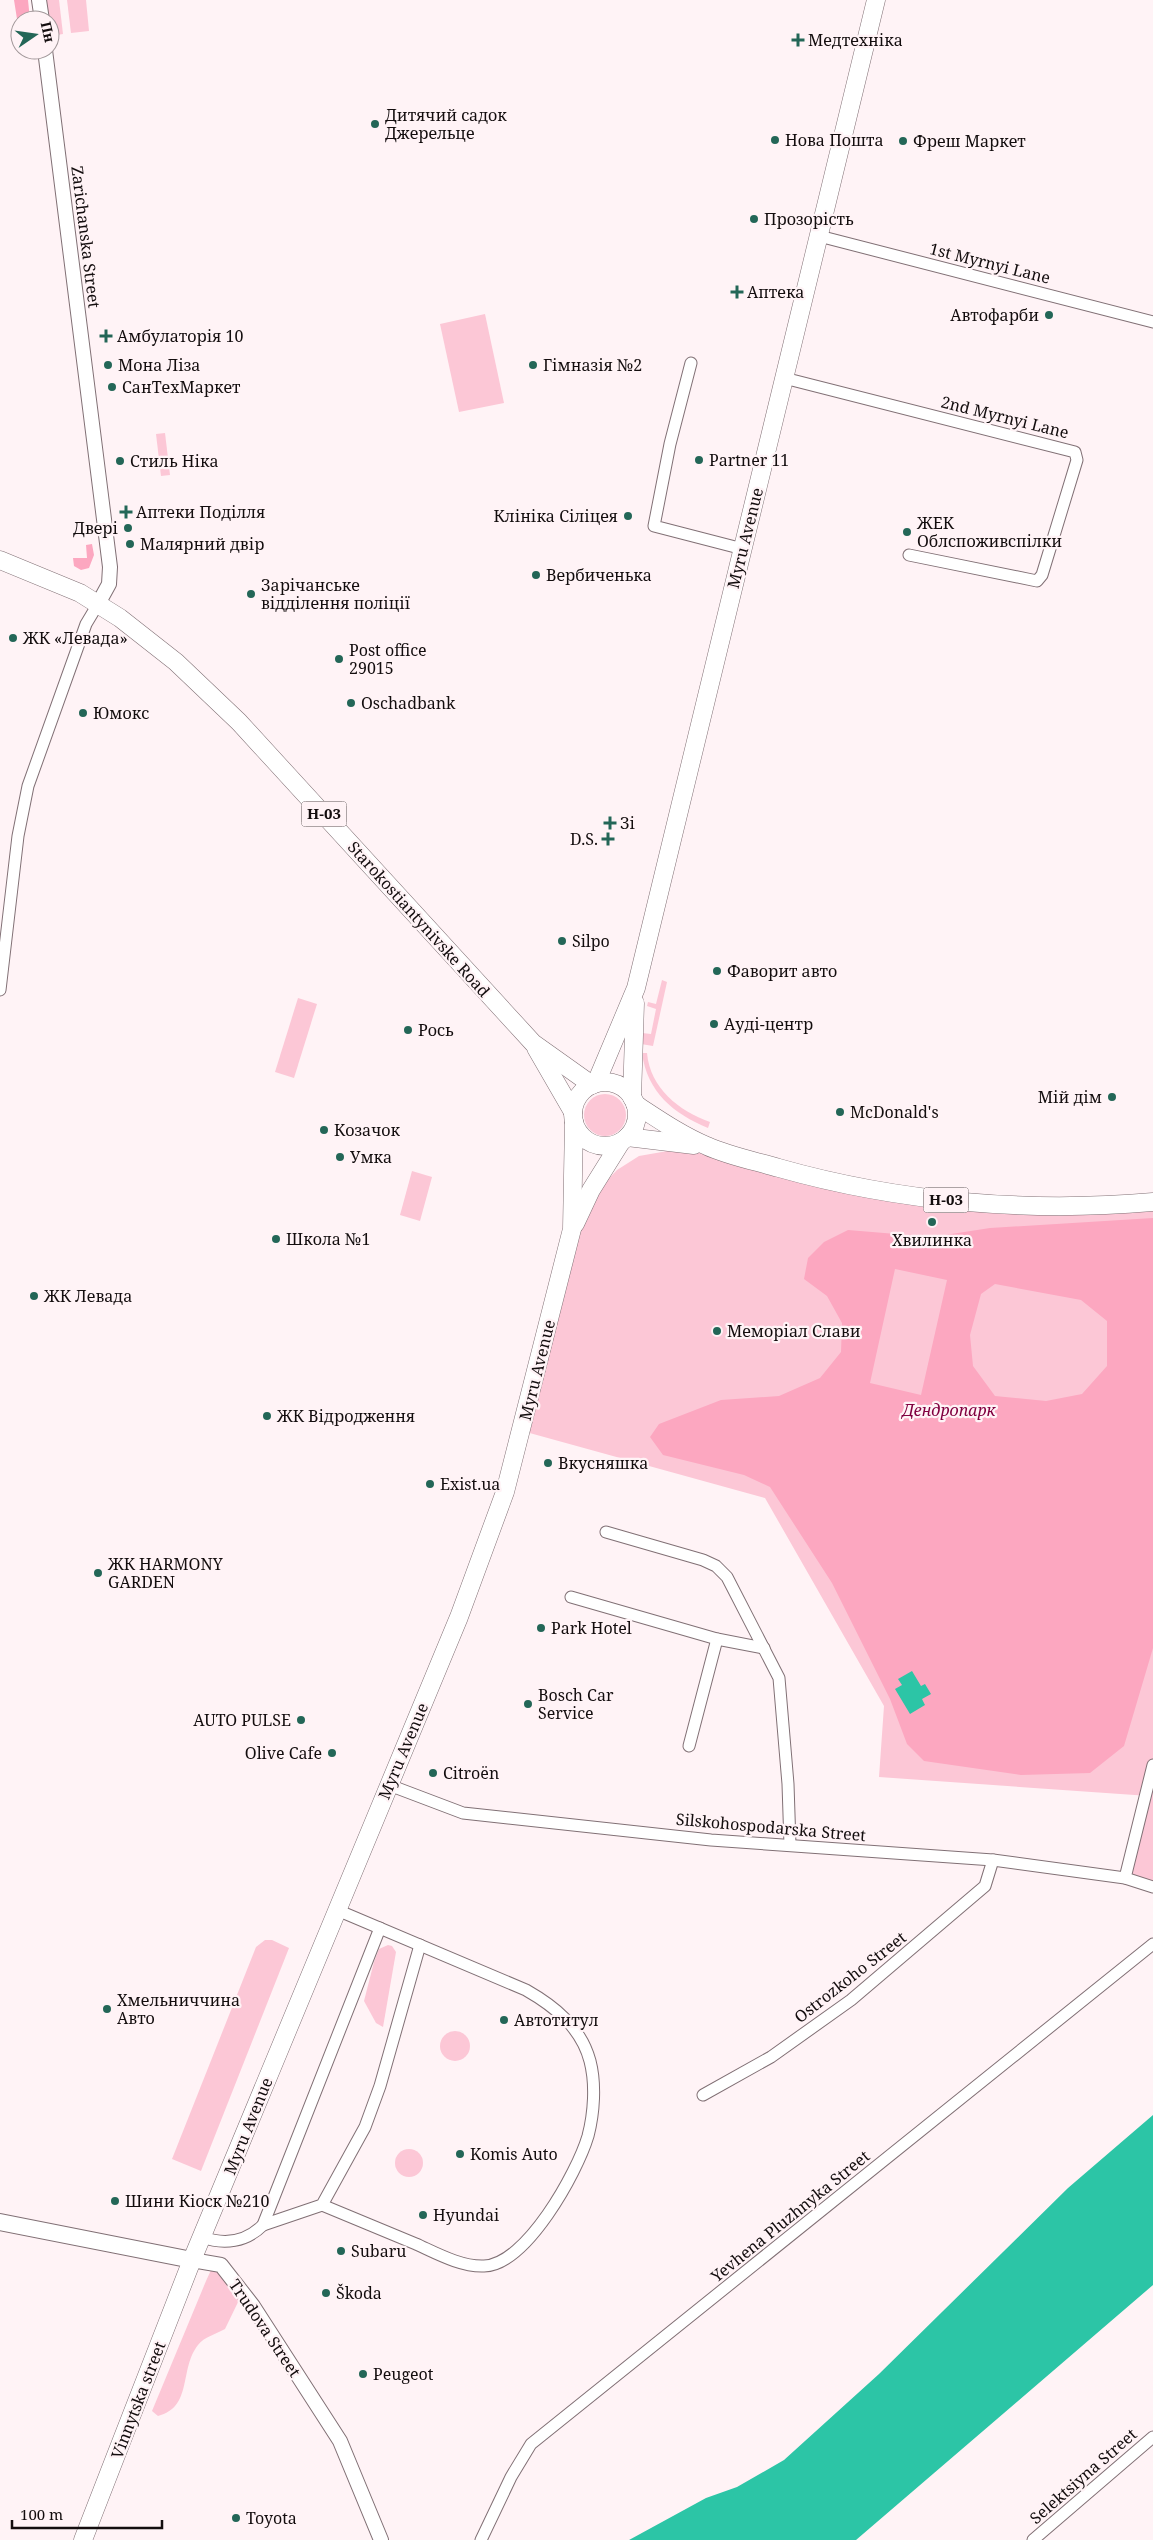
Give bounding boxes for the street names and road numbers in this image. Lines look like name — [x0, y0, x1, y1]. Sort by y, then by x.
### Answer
street label: Zarichanska Street — [66, 165, 106, 310]
street label: 1st Myrnyi Lane — [927, 237, 1053, 289]
street label: 2nd Myrnyi Lane — [939, 390, 1071, 444]
street label: Myru Avenue — [722, 485, 768, 591]
road number: Н-03 — [302, 802, 346, 826]
street label: Starokostiantynivske Road — [343, 836, 495, 1002]
road number: Н-03 — [924, 1188, 968, 1212]
street label: Myru Avenue — [514, 1317, 560, 1423]
street label: Myru Avenue — [373, 1699, 433, 1803]
street label: Silskohospodarska Street — [675, 1808, 867, 1846]
street label: Ostrozkoho Street — [790, 1926, 911, 2028]
street label: Myru Avenue — [218, 2074, 278, 2178]
street label: Yevhena Pluzhnyka Street — [705, 2145, 874, 2288]
street label: Trudova Street — [224, 2275, 306, 2382]
street label: Vinnytska street — [106, 2338, 171, 2462]
street label: Selektsiyna Street — [1025, 2423, 1142, 2529]

